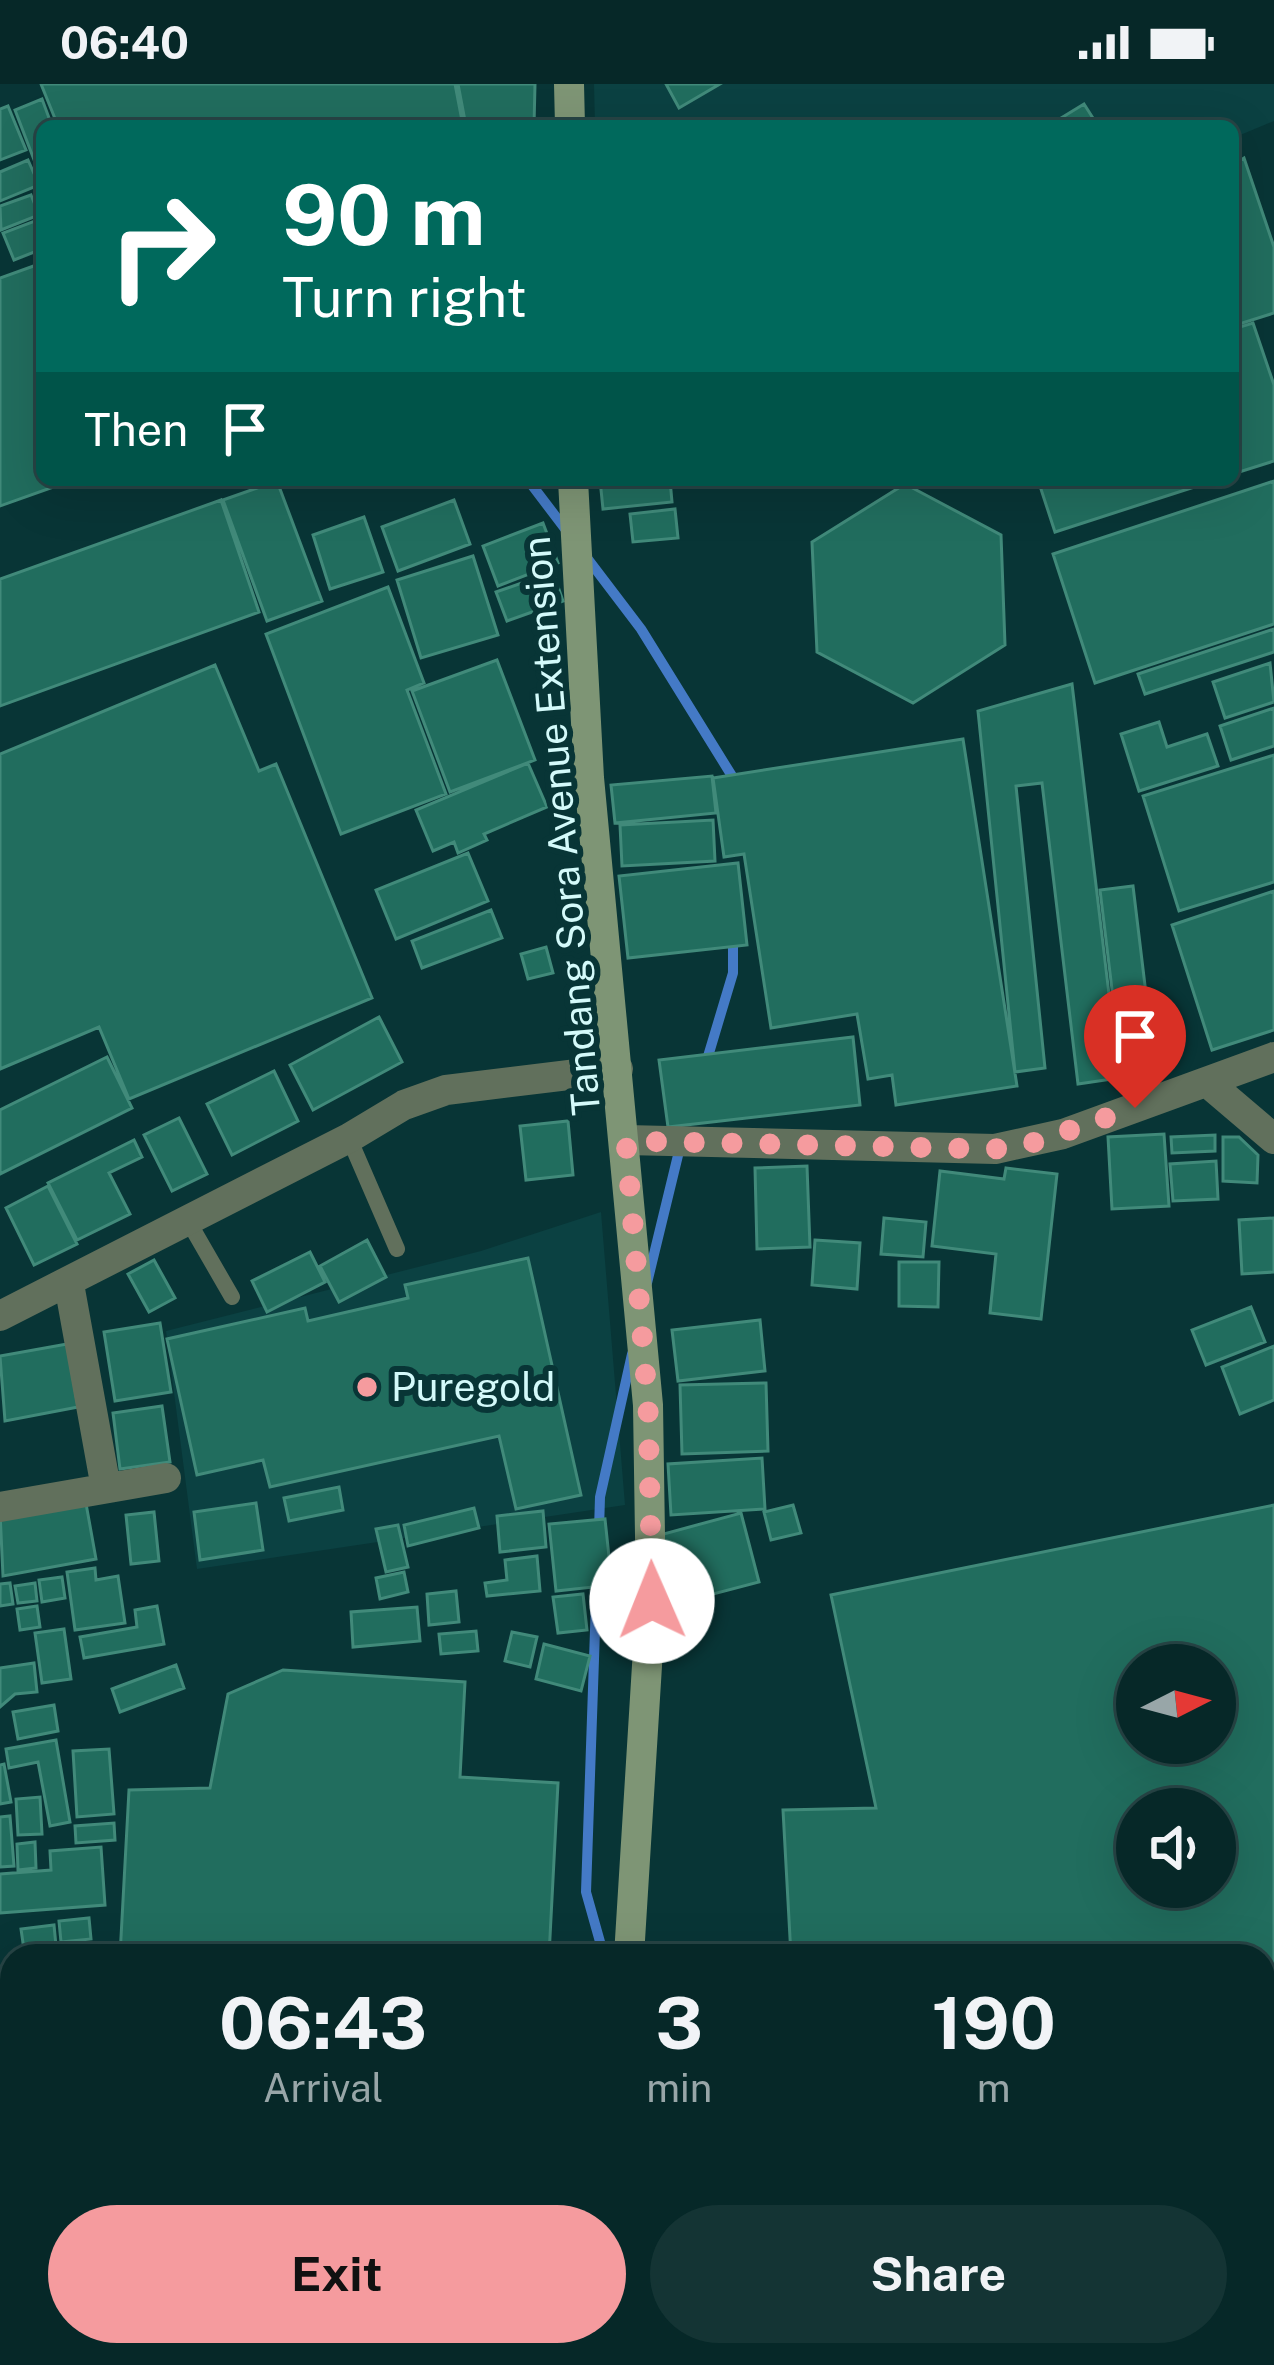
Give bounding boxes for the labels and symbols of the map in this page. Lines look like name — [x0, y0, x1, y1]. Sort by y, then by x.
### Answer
street label: Tandang Sora Avenue Extension — [513, 535, 609, 1117]
pin — [1084, 985, 1186, 1108]
place label: Puregold — [391, 1364, 555, 1410]
marker: Puregold — [354, 1374, 380, 1400]
position arrow — [589, 1538, 715, 1664]
north arrow — [1116, 1644, 1236, 1764]

